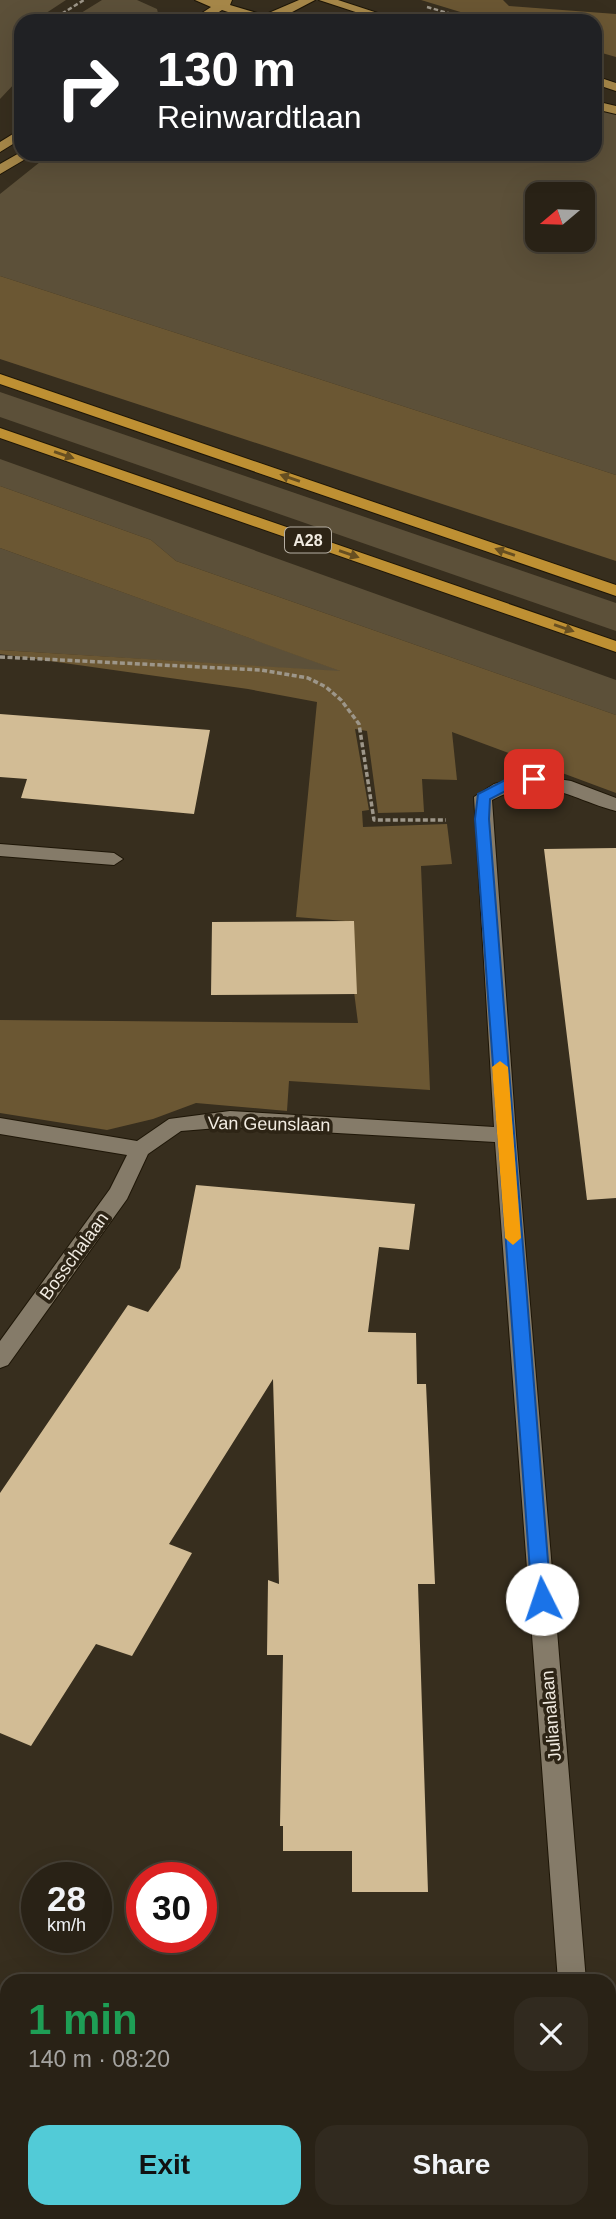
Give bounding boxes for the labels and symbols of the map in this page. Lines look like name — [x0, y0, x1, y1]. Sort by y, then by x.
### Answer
north arrow — [525, 182, 595, 252]
one-way arrow — [54, 450, 75, 461]
one-way arrow — [279, 472, 300, 483]
road number: A28 — [285, 527, 331, 552]
one-way arrow — [495, 546, 516, 557]
one-way arrow — [338, 549, 359, 560]
one-way arrow — [553, 623, 574, 634]
pin — [504, 749, 564, 809]
street label: Van Geunslaan — [207, 1113, 331, 1135]
street label: Bosschalaan — [36, 1208, 112, 1304]
position arrow — [505, 1562, 579, 1636]
street label: Julianalaan — [537, 1670, 565, 1762]
speed limit sign: 30 — [126, 1862, 217, 1953]

